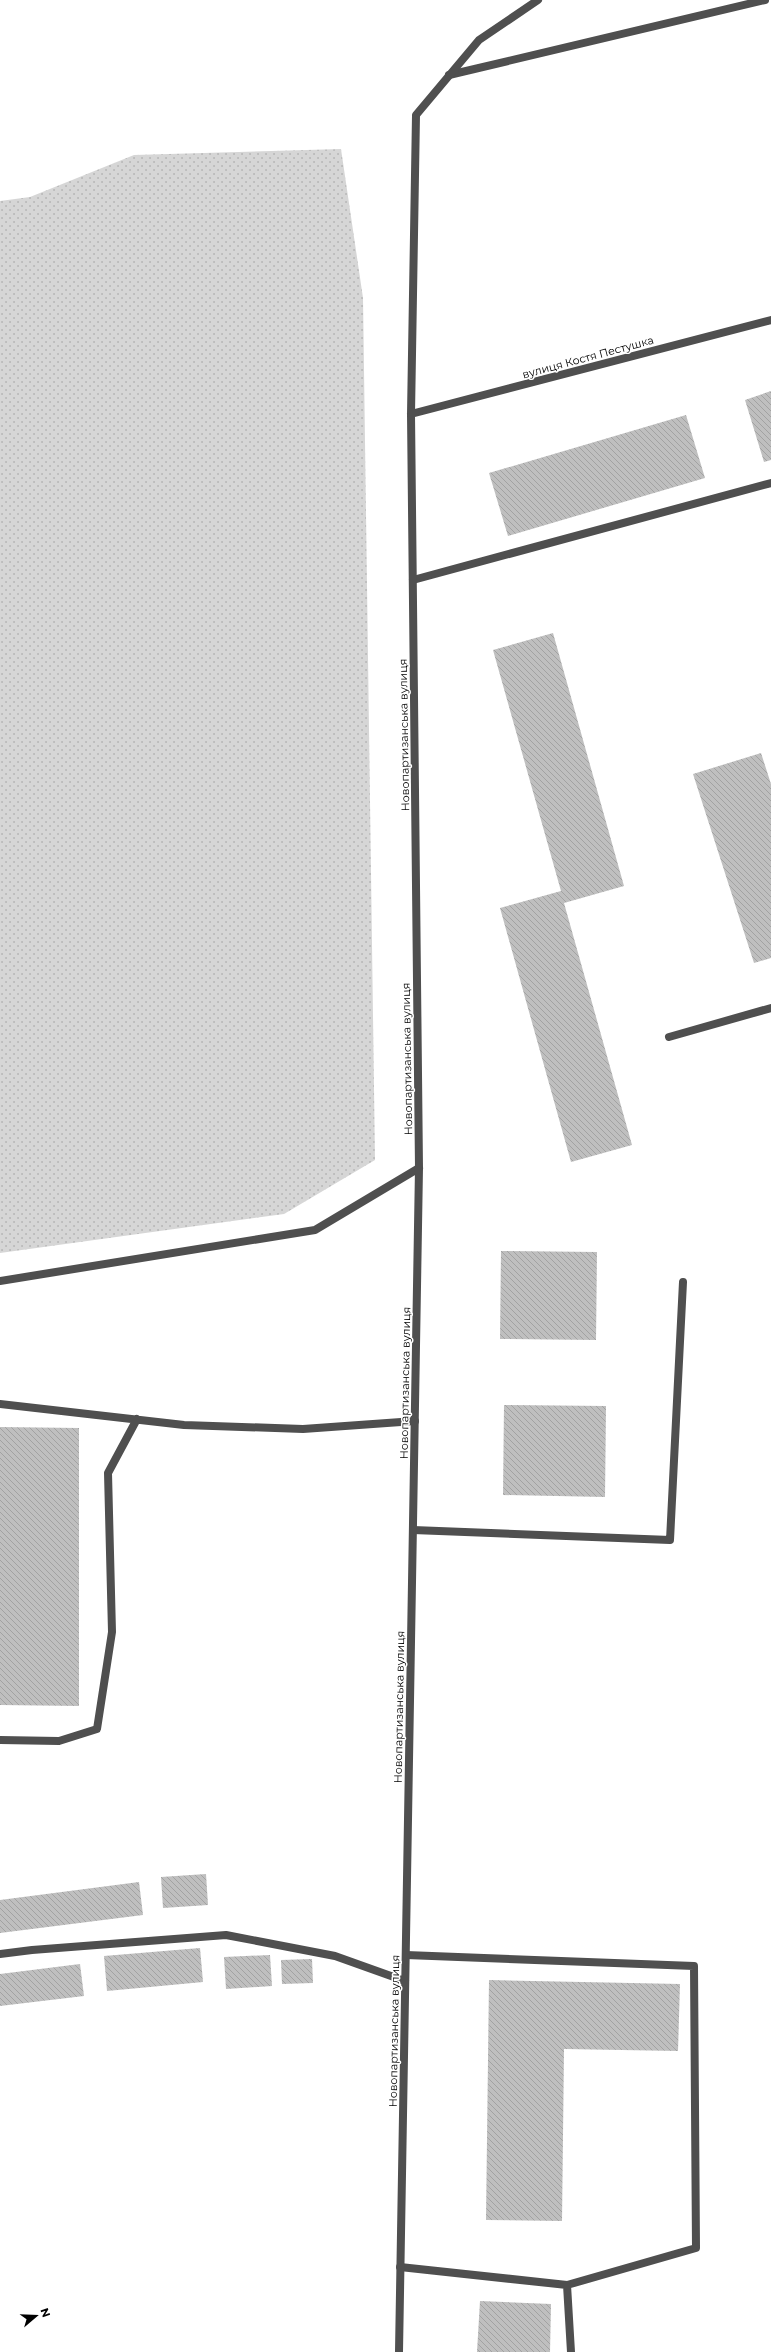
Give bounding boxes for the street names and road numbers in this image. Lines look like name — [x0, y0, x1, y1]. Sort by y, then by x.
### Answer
street label: вулиця Костя Пестушка — [521, 333, 655, 381]
street label: Новопартизанська вулиця — [396, 659, 412, 811]
street label: Новопартизанська вулиця — [399, 983, 415, 1135]
street label: Новопартизанська вулиця — [397, 1307, 413, 1459]
street label: Новопартизанська вулиця — [391, 1631, 407, 1783]
street label: Новопартизанська вулиця — [386, 1955, 402, 2107]

